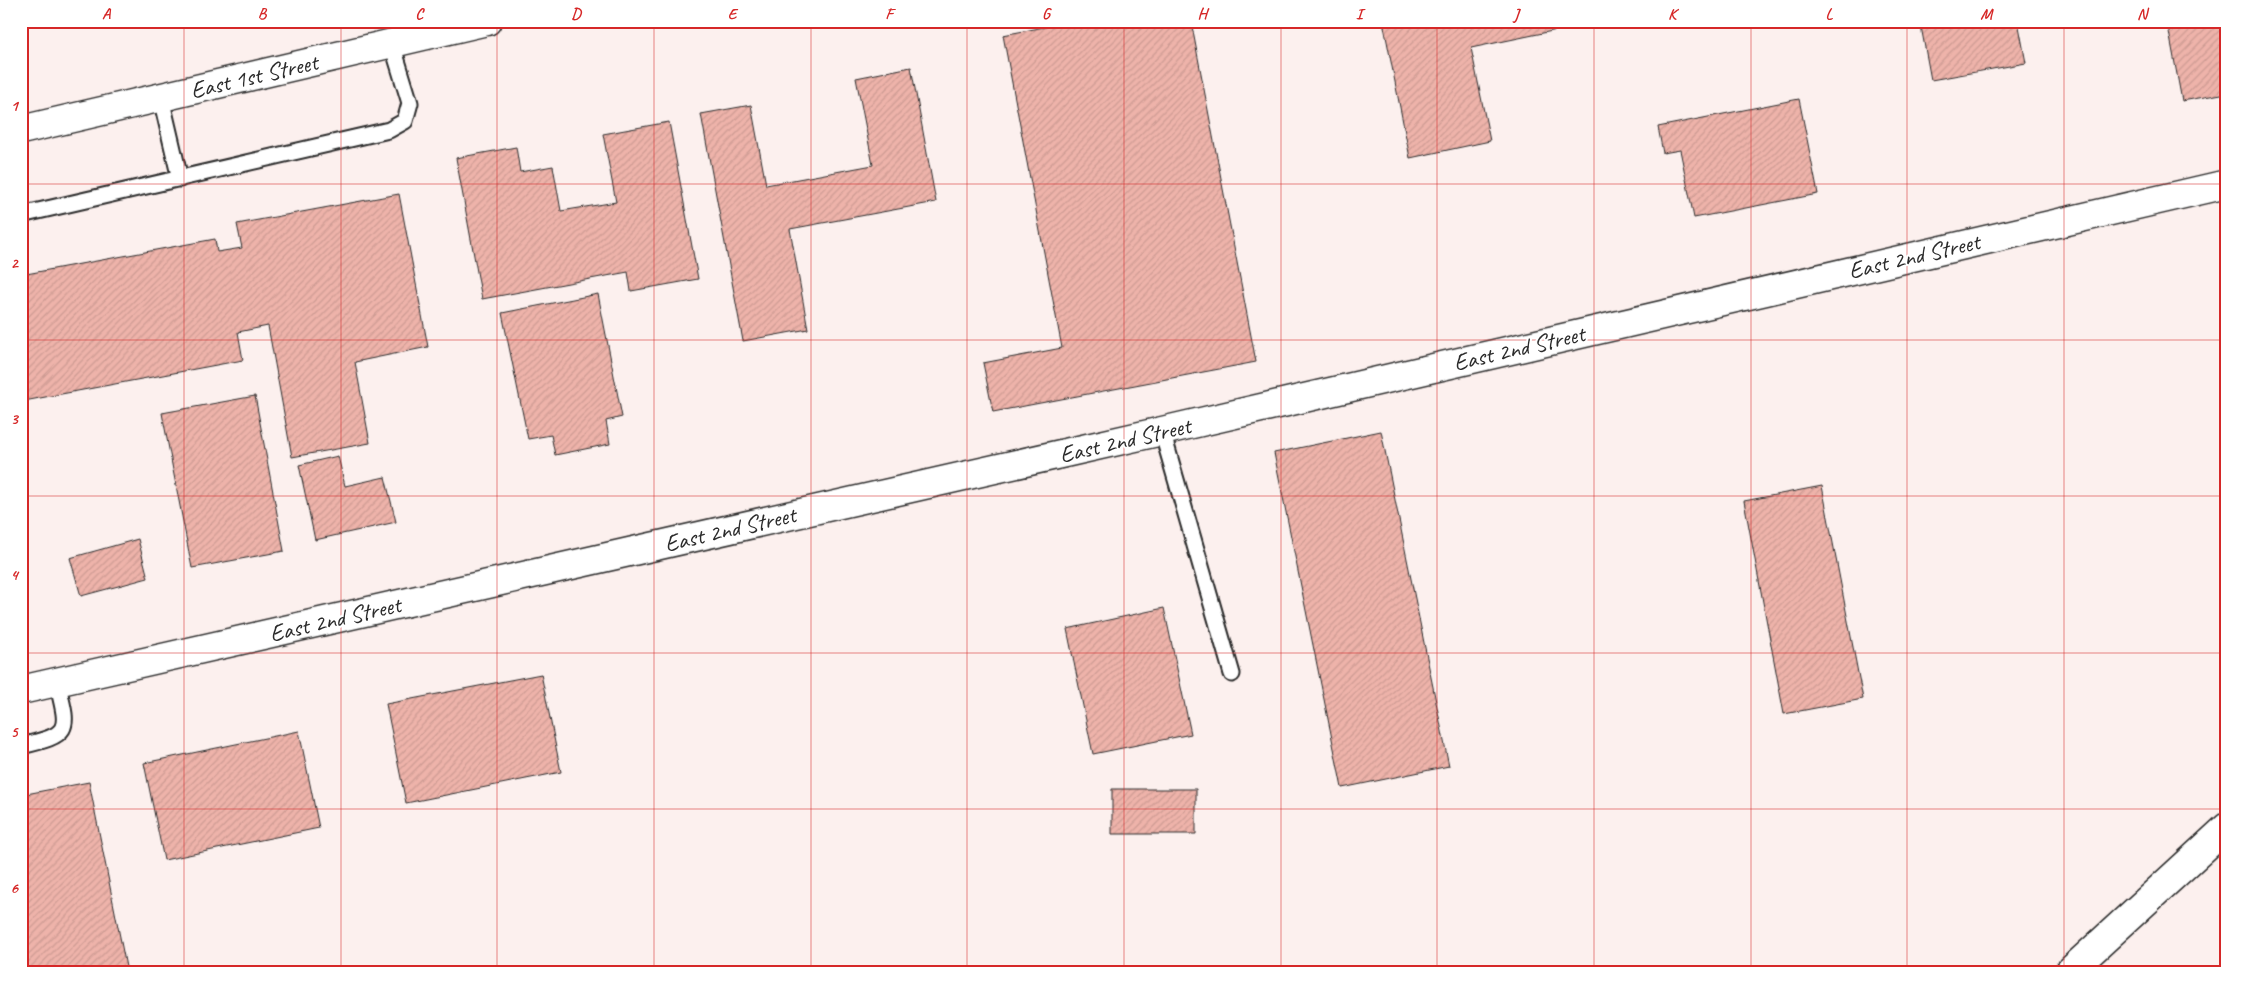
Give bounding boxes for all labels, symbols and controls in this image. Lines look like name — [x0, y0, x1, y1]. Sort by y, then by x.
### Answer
text: A — [102, 4, 112, 24]
text: B — [258, 4, 268, 24]
text: C — [415, 4, 425, 24]
text: D — [571, 4, 582, 24]
text: E — [728, 4, 739, 24]
text: F — [885, 4, 896, 24]
text: G — [1042, 4, 1052, 24]
text: H — [1197, 4, 1209, 24]
text: I — [1356, 4, 1366, 24]
text: J — [1512, 4, 1521, 24]
text: K — [1668, 4, 1680, 24]
text: L — [1826, 4, 1834, 24]
text: M — [1980, 4, 1994, 24]
text: N — [2137, 4, 2150, 24]
street label: East 1st Street — [187, 46, 323, 105]
text: 1 — [10, 96, 19, 116]
street label: East 2nd Street — [1845, 226, 1985, 286]
text: 2 — [10, 253, 19, 273]
street label: East 2nd Street — [1450, 318, 1590, 378]
text: 3 — [10, 409, 19, 429]
street label: East 2nd Street — [1056, 410, 1196, 470]
street label: East 2nd Street — [661, 499, 801, 559]
text: 4 — [10, 565, 19, 585]
street label: East 2nd Street — [266, 589, 406, 649]
text: 5 — [11, 722, 20, 742]
text: 6 — [10, 878, 19, 898]

